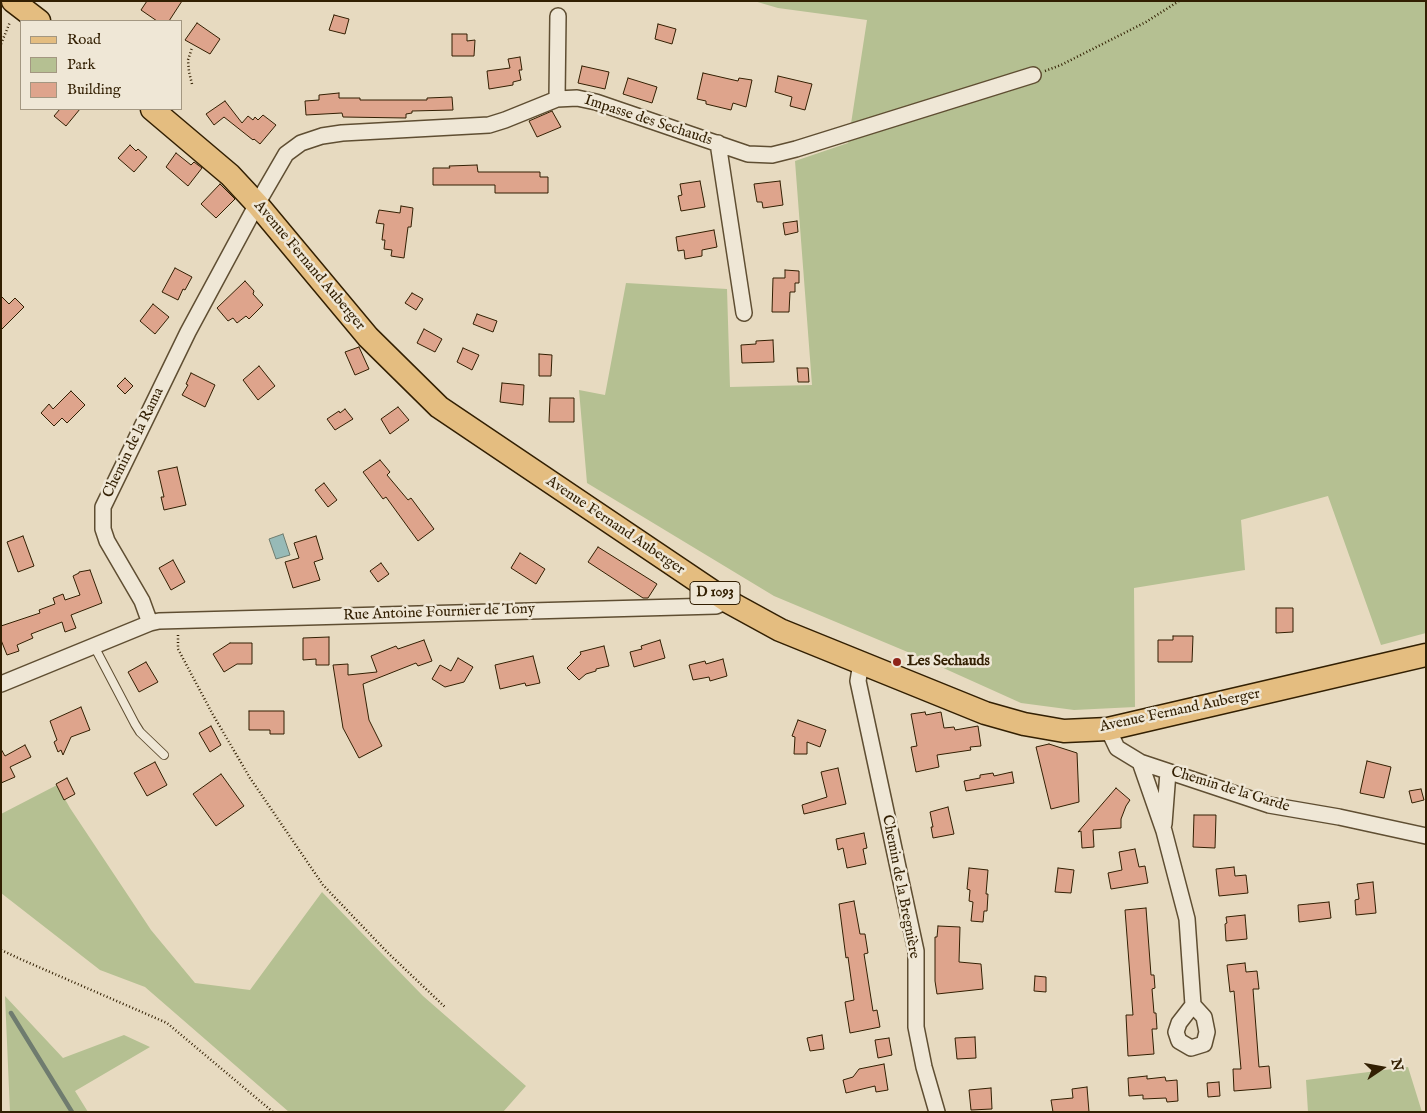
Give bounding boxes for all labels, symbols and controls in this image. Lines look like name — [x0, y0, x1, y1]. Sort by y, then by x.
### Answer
legend — [20, 20, 182, 110]
text: Road — [67, 30, 101, 49]
text: Park — [67, 55, 96, 74]
text: Building — [67, 80, 121, 99]
street label: Impasse des Sechauds — [582, 92, 714, 150]
street label: Avenue Fernand Auberger — [250, 198, 368, 334]
street label: Chemin de la Rama — [100, 385, 168, 501]
street label: Avenue Fernand Auberger — [542, 473, 688, 579]
road number: D 1093 — [690, 582, 740, 604]
street label: Rue Antoine Fournier de Tony — [343, 601, 535, 625]
place label: Les Sechauds — [907, 653, 990, 671]
marker: Les Sechauds — [891, 656, 903, 668]
street label: Avenue Fernand Auberger — [1098, 685, 1262, 737]
street label: Chemin de la Garde — [1168, 763, 1292, 817]
street label: Chemin de la Bregnière — [877, 814, 923, 960]
north arrow — [1357, 1043, 1407, 1093]
text: N — [1387, 1057, 1407, 1073]

